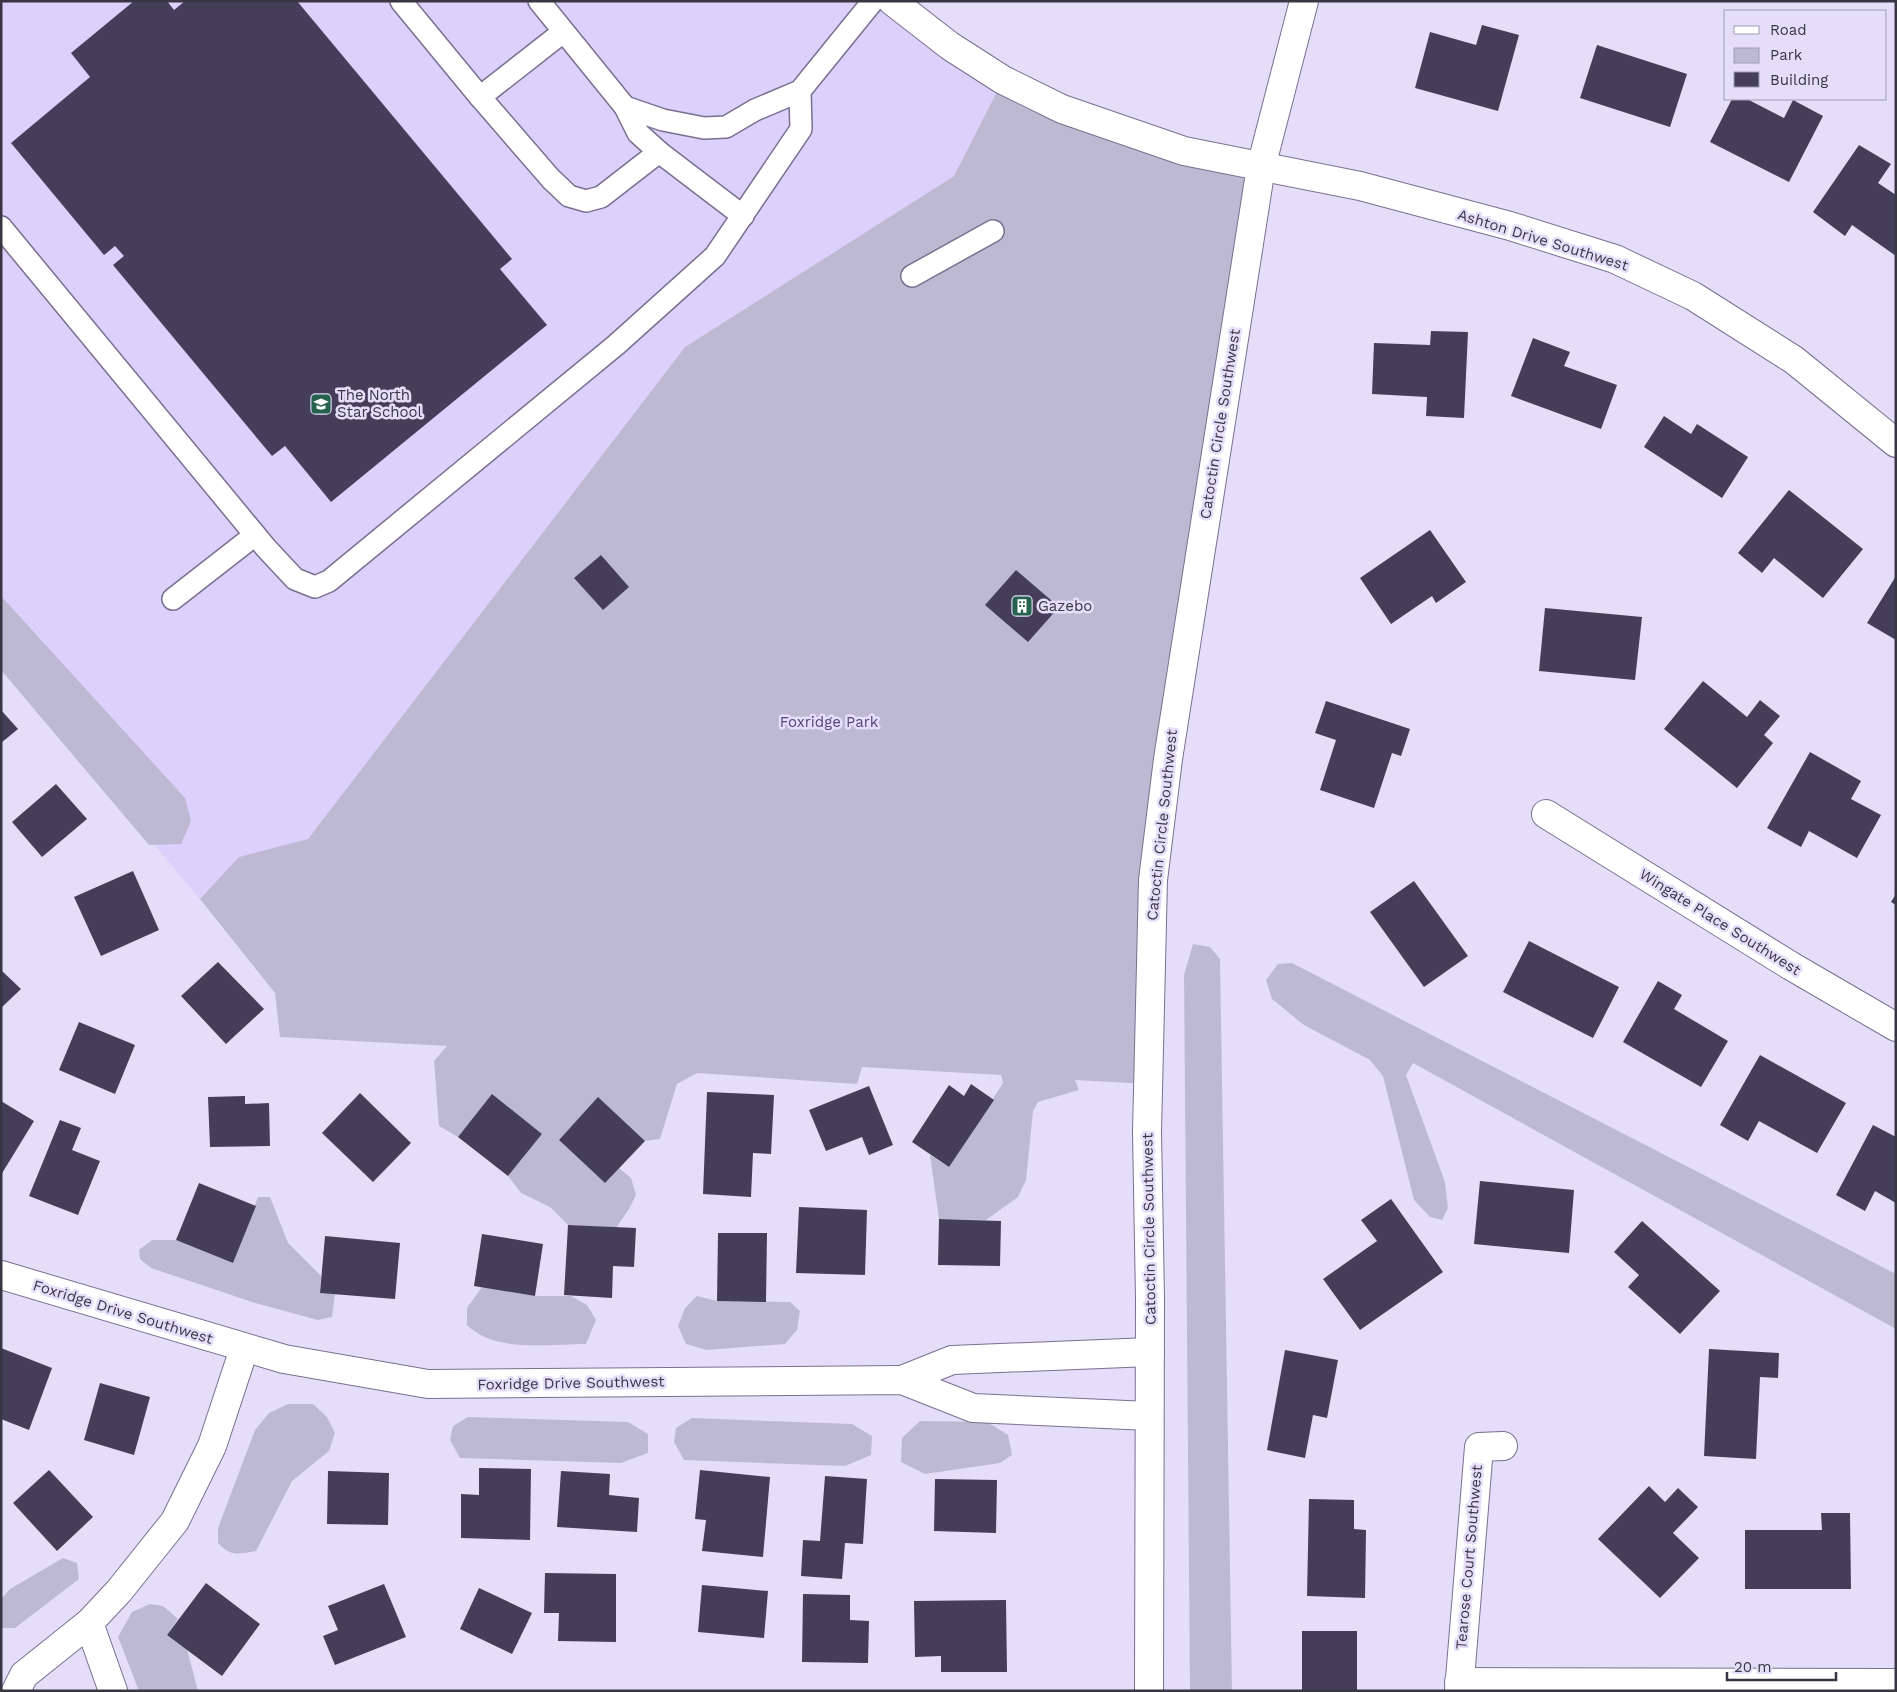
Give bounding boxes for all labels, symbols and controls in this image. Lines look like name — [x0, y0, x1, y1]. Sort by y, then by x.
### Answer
legend — [1724, 10, 1887, 100]
text: Road — [1770, 21, 1807, 39]
text: Park — [1770, 46, 1803, 64]
text: Building — [1770, 71, 1828, 89]
street label: Ashton Drive Southwest — [1456, 205, 1631, 275]
street label: Catoctin Circle Southwest — [1196, 327, 1244, 520]
place label: The North Star School — [337, 386, 423, 421]
school or university icon: The North Star School — [309, 392, 333, 416]
building icon: Gazebo — [1010, 594, 1034, 618]
place label: Gazebo — [1038, 597, 1092, 615]
park label: Foxridge Park — [780, 713, 879, 731]
street label: Catoctin Circle Southwest — [1143, 728, 1181, 922]
street label: Wingate Place Southwest — [1636, 865, 1805, 979]
street label: Catoctin Circle Southwest — [1138, 1132, 1160, 1325]
street label: Foxridge Drive Southwest — [31, 1276, 216, 1348]
street label: Foxridge Drive Southwest — [477, 1372, 665, 1394]
street label: Tearose Court Southwest — [1452, 1463, 1486, 1650]
scale bar — [1727, 1650, 1836, 1682]
text: 20 m — [1734, 1658, 1772, 1676]

